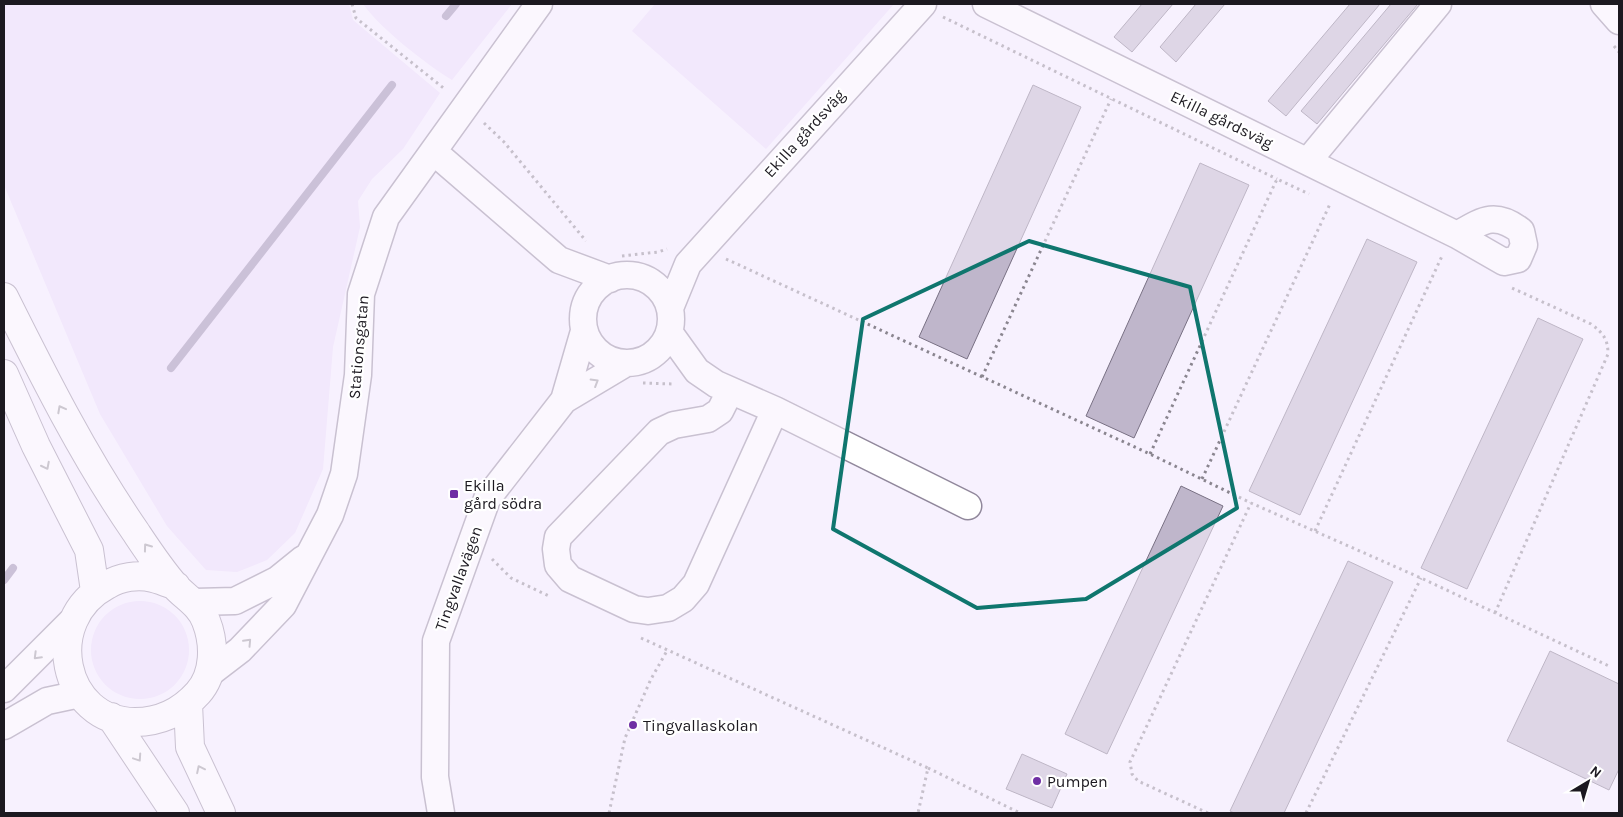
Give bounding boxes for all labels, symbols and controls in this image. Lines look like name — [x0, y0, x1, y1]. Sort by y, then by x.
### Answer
street label: Ekilla gårdsväg — [760, 85, 849, 181]
street label: Ekilla gårdsväg — [1167, 86, 1276, 152]
street label: Stationsgatan — [344, 294, 373, 400]
one-way arrow — [590, 378, 599, 388]
one-way arrow — [57, 405, 67, 414]
one-way arrow — [40, 461, 50, 470]
place label: Ekilla gård södra — [464, 476, 542, 513]
marker: Ekilla gård södra — [448, 488, 460, 500]
street label: Tingvallavägen — [431, 523, 486, 633]
one-way arrow — [144, 543, 153, 553]
one-way arrow — [242, 639, 251, 648]
one-way arrow — [34, 650, 43, 659]
place label: Tingvallaskolan — [643, 716, 758, 735]
marker: Tingvallaskolan — [627, 719, 639, 731]
one-way arrow — [132, 752, 141, 762]
north arrow — [1563, 757, 1613, 807]
text: N — [1587, 762, 1605, 782]
one-way arrow — [196, 765, 206, 774]
place label: Pumpen — [1047, 772, 1108, 791]
marker: Pumpen — [1031, 775, 1043, 787]

